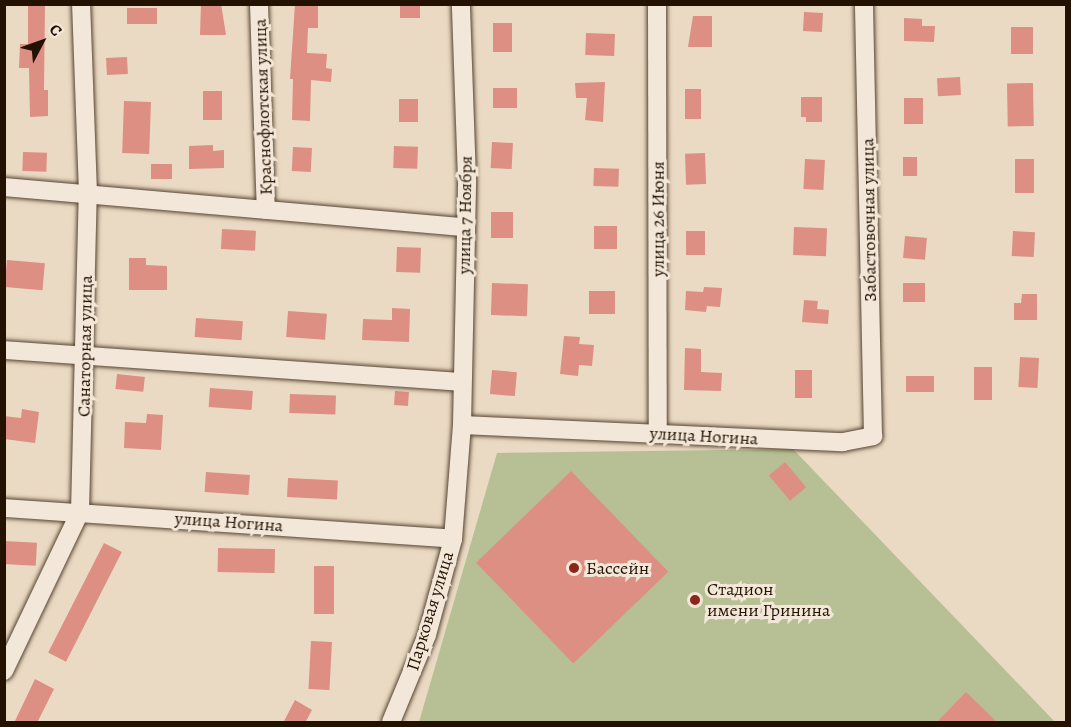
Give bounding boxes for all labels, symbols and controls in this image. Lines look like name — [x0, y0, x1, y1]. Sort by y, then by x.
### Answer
north arrow — [12, 12, 72, 72]
street label: Краснофлотская улица — [249, 18, 277, 196]
text: С — [44, 19, 67, 41]
street label: Забастовочная улица — [857, 138, 881, 302]
street label: улица 7 Ноября — [453, 156, 477, 274]
street label: улица 26 Июня — [647, 161, 669, 277]
street label: Санаторная улица — [73, 275, 97, 417]
street label: улица Ногина — [649, 422, 759, 450]
street label: улица Ногина — [174, 507, 284, 537]
street label: Парковая улица — [402, 549, 458, 673]
place label: Бассейн — [586, 557, 649, 579]
marker: Бассейн — [567, 561, 581, 575]
place label: Стадион имени Гринина — [707, 579, 830, 622]
marker: Стадион имени Гринина — [688, 593, 702, 607]

